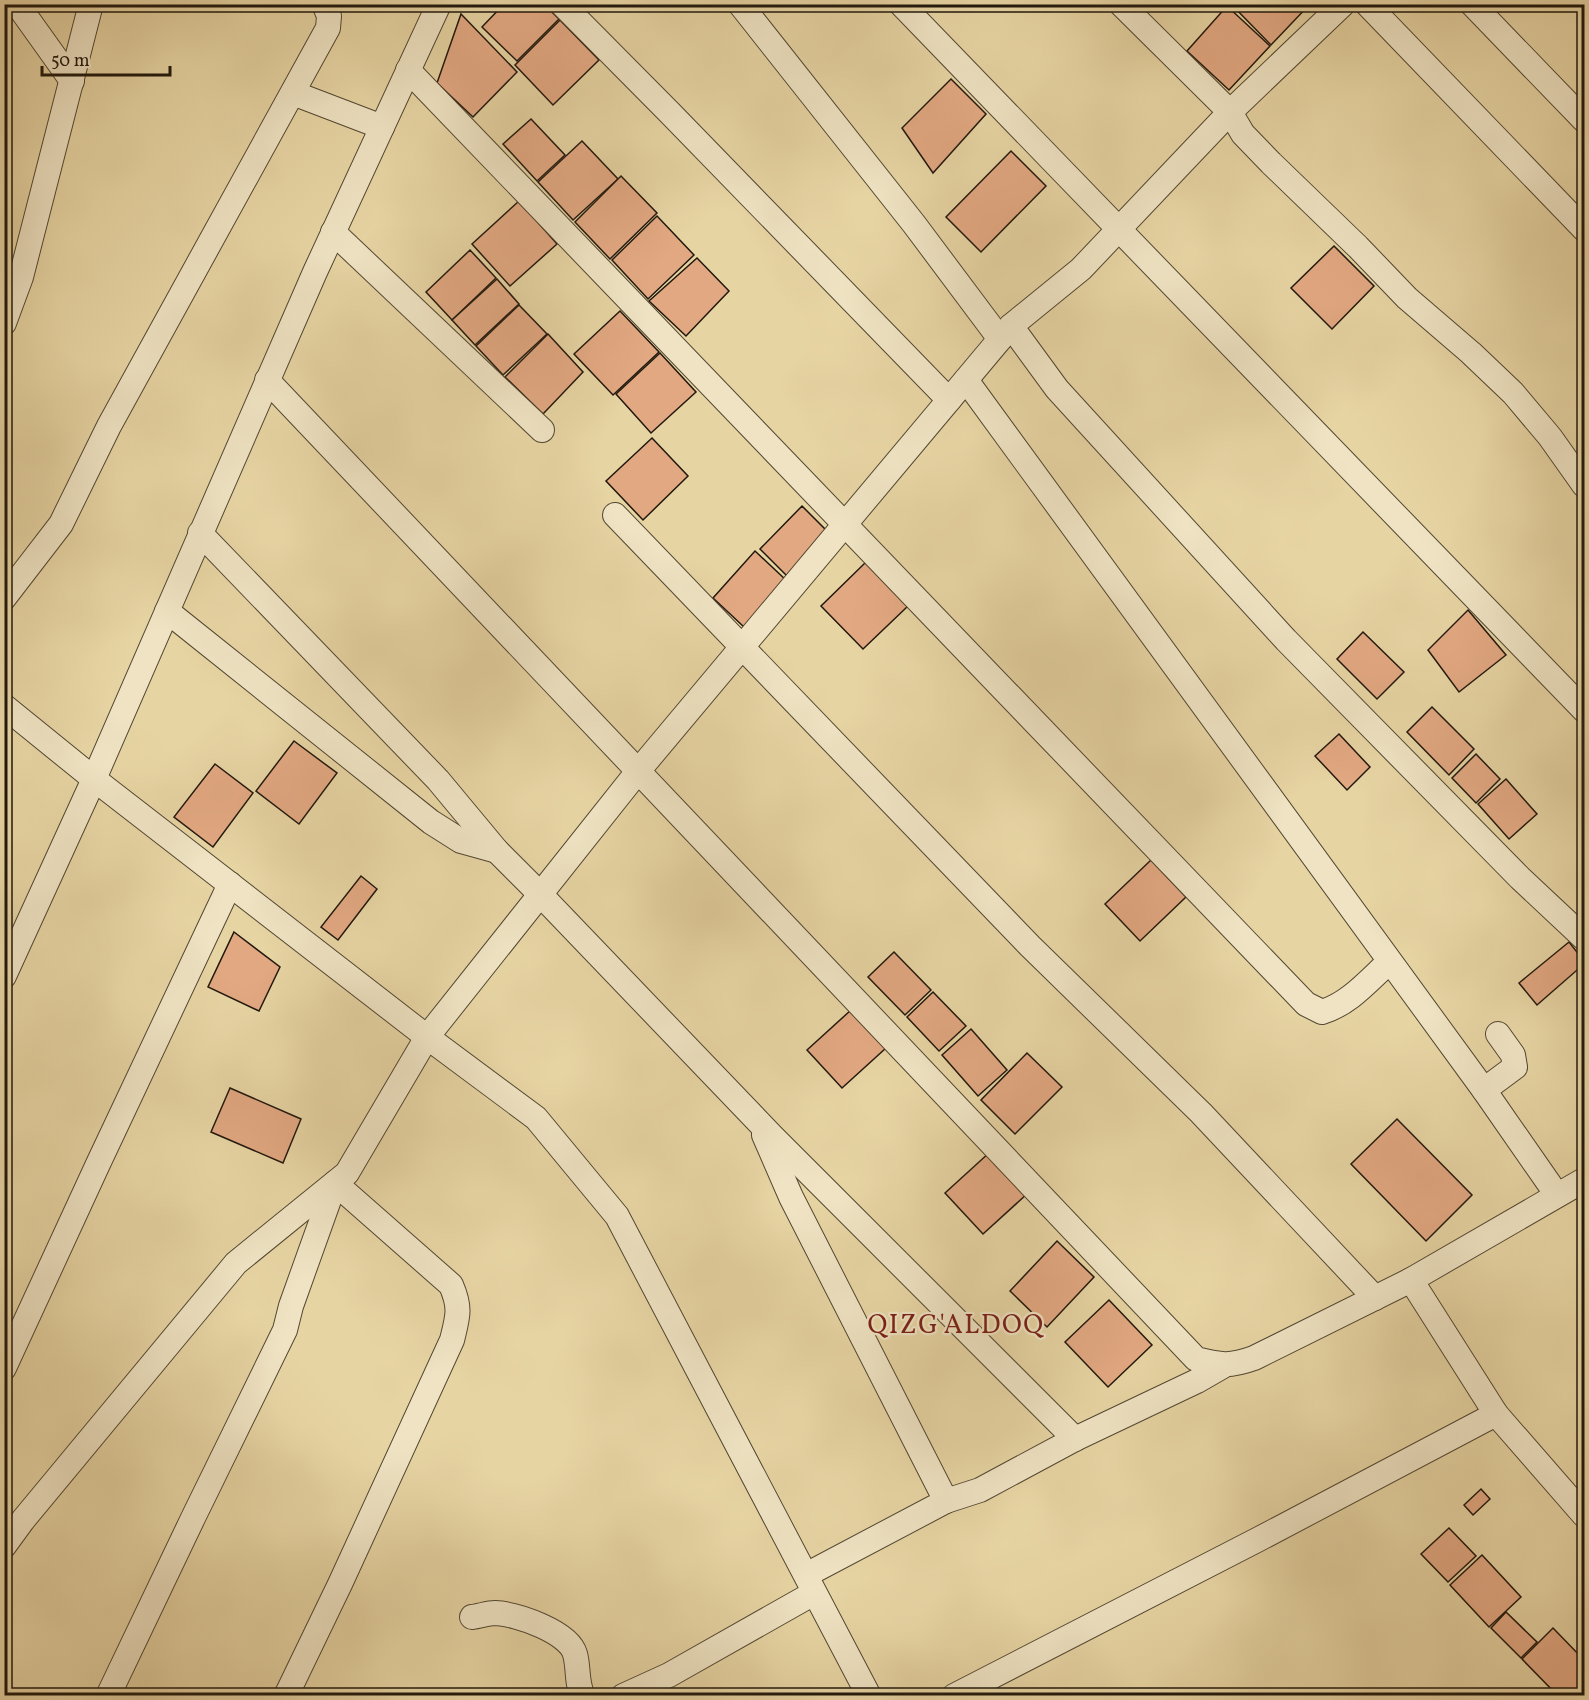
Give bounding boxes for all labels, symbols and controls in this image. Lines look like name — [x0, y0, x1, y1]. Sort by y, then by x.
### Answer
scale bar — [42, 39, 170, 77]
text: 50 m — [51, 49, 90, 74]
district label: QIZG'ALDOQ — [867, 1307, 1045, 1345]

